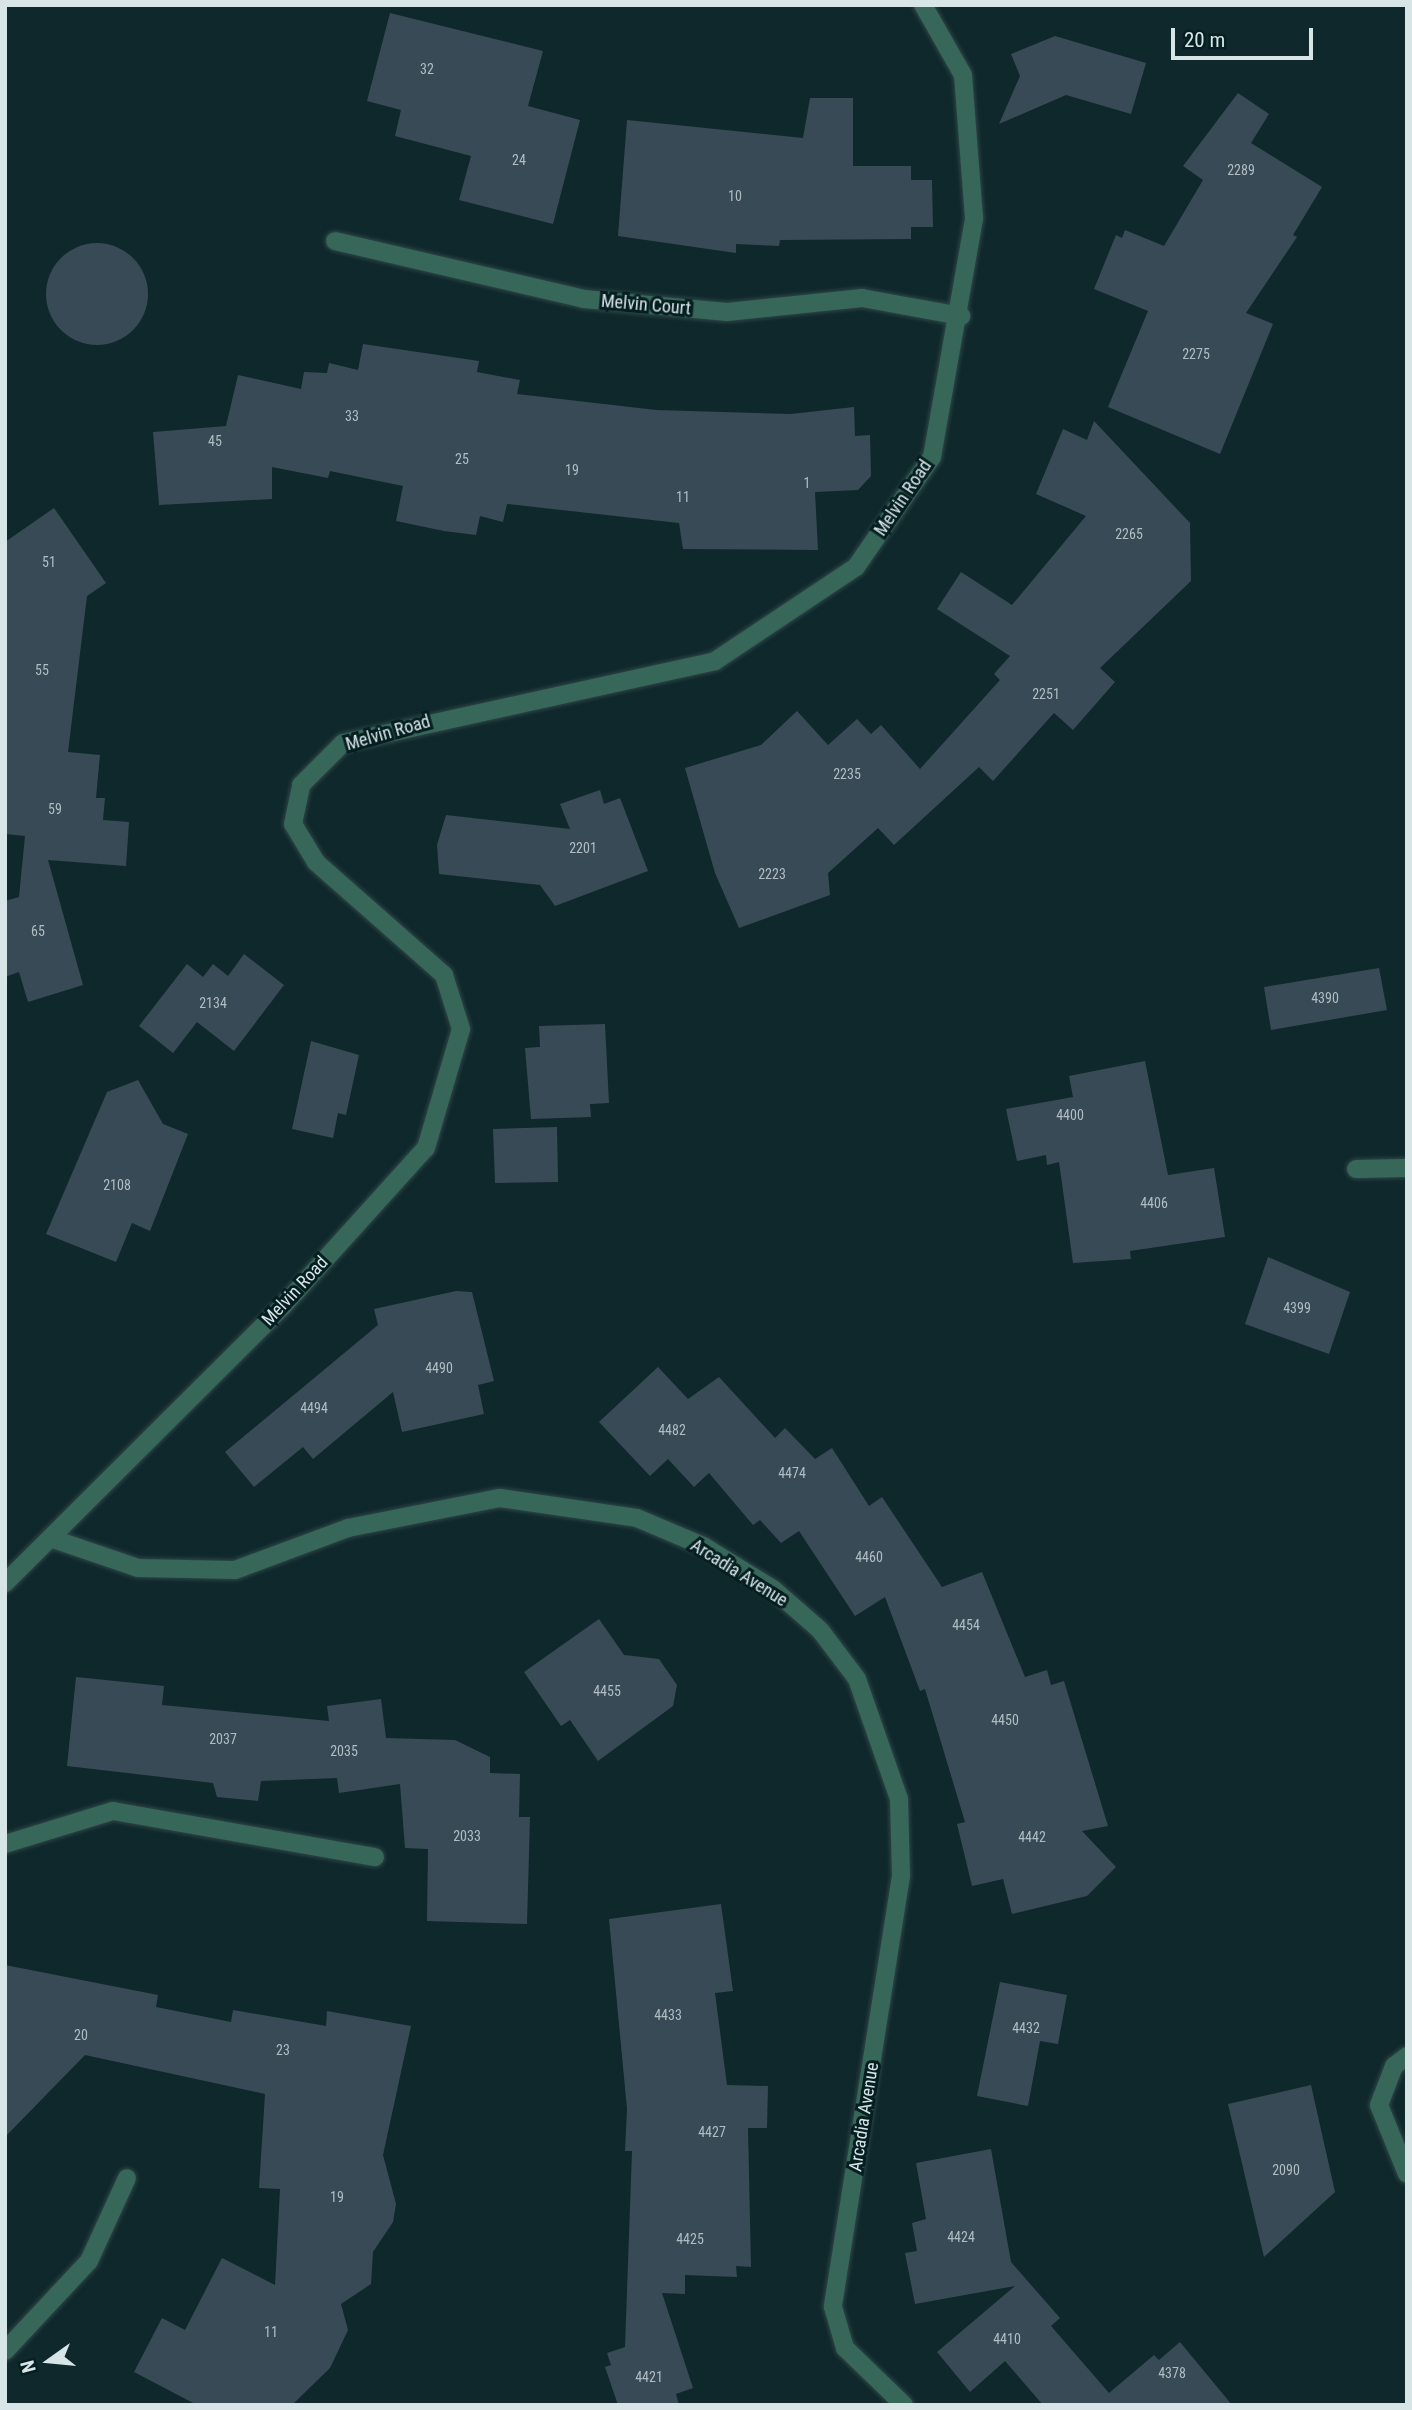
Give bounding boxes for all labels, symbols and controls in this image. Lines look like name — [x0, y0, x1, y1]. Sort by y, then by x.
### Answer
scale bar — [1174, 14, 1316, 58]
text: 20 m — [1184, 28, 1225, 52]
house number: 32 — [420, 61, 434, 77]
house number: 24 — [512, 152, 526, 168]
house number: 2289 — [1227, 162, 1255, 178]
house number: 10 — [728, 188, 742, 204]
street label: Melvin Court — [600, 290, 692, 320]
house number: 2275 — [1182, 346, 1210, 362]
house number: 33 — [345, 408, 359, 424]
house number: 45 — [208, 433, 222, 449]
house number: 25 — [455, 451, 469, 467]
street label: Melvin Road — [870, 456, 936, 540]
house number: 19 — [565, 462, 579, 478]
house number: 1 — [804, 475, 810, 491]
house number: 11 — [676, 489, 690, 505]
house number: 2265 — [1115, 526, 1143, 542]
house number: 51 — [42, 554, 56, 570]
house number: 55 — [35, 662, 49, 678]
house number: 2251 — [1032, 686, 1060, 702]
street label: Melvin Road — [343, 711, 433, 755]
house number: 2235 — [833, 766, 861, 782]
house number: 59 — [48, 801, 62, 817]
house number: 2201 — [569, 840, 597, 856]
house number: 2223 — [758, 866, 786, 882]
house number: 65 — [31, 923, 45, 939]
house number: 4390 — [1311, 990, 1339, 1006]
house number: 2134 — [199, 995, 227, 1011]
house number: 4400 — [1056, 1107, 1084, 1123]
house number: 2108 — [103, 1177, 131, 1193]
house number: 4406 — [1140, 1195, 1168, 1211]
street label: Melvin Road — [257, 1252, 333, 1330]
house number: 4399 — [1283, 1300, 1311, 1316]
house number: 4490 — [425, 1360, 453, 1376]
house number: 4494 — [300, 1400, 328, 1416]
house number: 4482 — [658, 1422, 686, 1438]
house number: 4474 — [778, 1465, 806, 1481]
street label: Arcadia Avenue — [687, 1535, 791, 1611]
house number: 4460 — [855, 1549, 883, 1565]
house number: 4454 — [952, 1617, 980, 1633]
house number: 4455 — [593, 1683, 621, 1699]
house number: 4450 — [991, 1712, 1019, 1728]
house number: 2037 — [209, 1731, 237, 1747]
house number: 2035 — [330, 1743, 358, 1759]
house number: 2033 — [453, 1828, 481, 1844]
house number: 4442 — [1018, 1829, 1046, 1845]
house number: 4433 — [654, 2007, 682, 2023]
house number: 4432 — [1012, 2020, 1040, 2036]
house number: 20 — [74, 2027, 88, 2043]
house number: 23 — [276, 2042, 290, 2058]
street label: Arcadia Avenue — [845, 2061, 883, 2173]
house number: 4427 — [698, 2124, 726, 2140]
house number: 2090 — [1272, 2162, 1300, 2178]
house number: 19 — [330, 2189, 344, 2205]
house number: 4424 — [947, 2229, 975, 2245]
house number: 4425 — [676, 2231, 704, 2247]
house number: 11 — [264, 2324, 278, 2340]
north arrow — [14, 2326, 84, 2396]
house number: 4410 — [993, 2331, 1021, 2347]
text: N — [16, 2358, 41, 2375]
house number: 4378 — [1158, 2365, 1186, 2381]
house number: 4421 — [635, 2369, 663, 2385]

